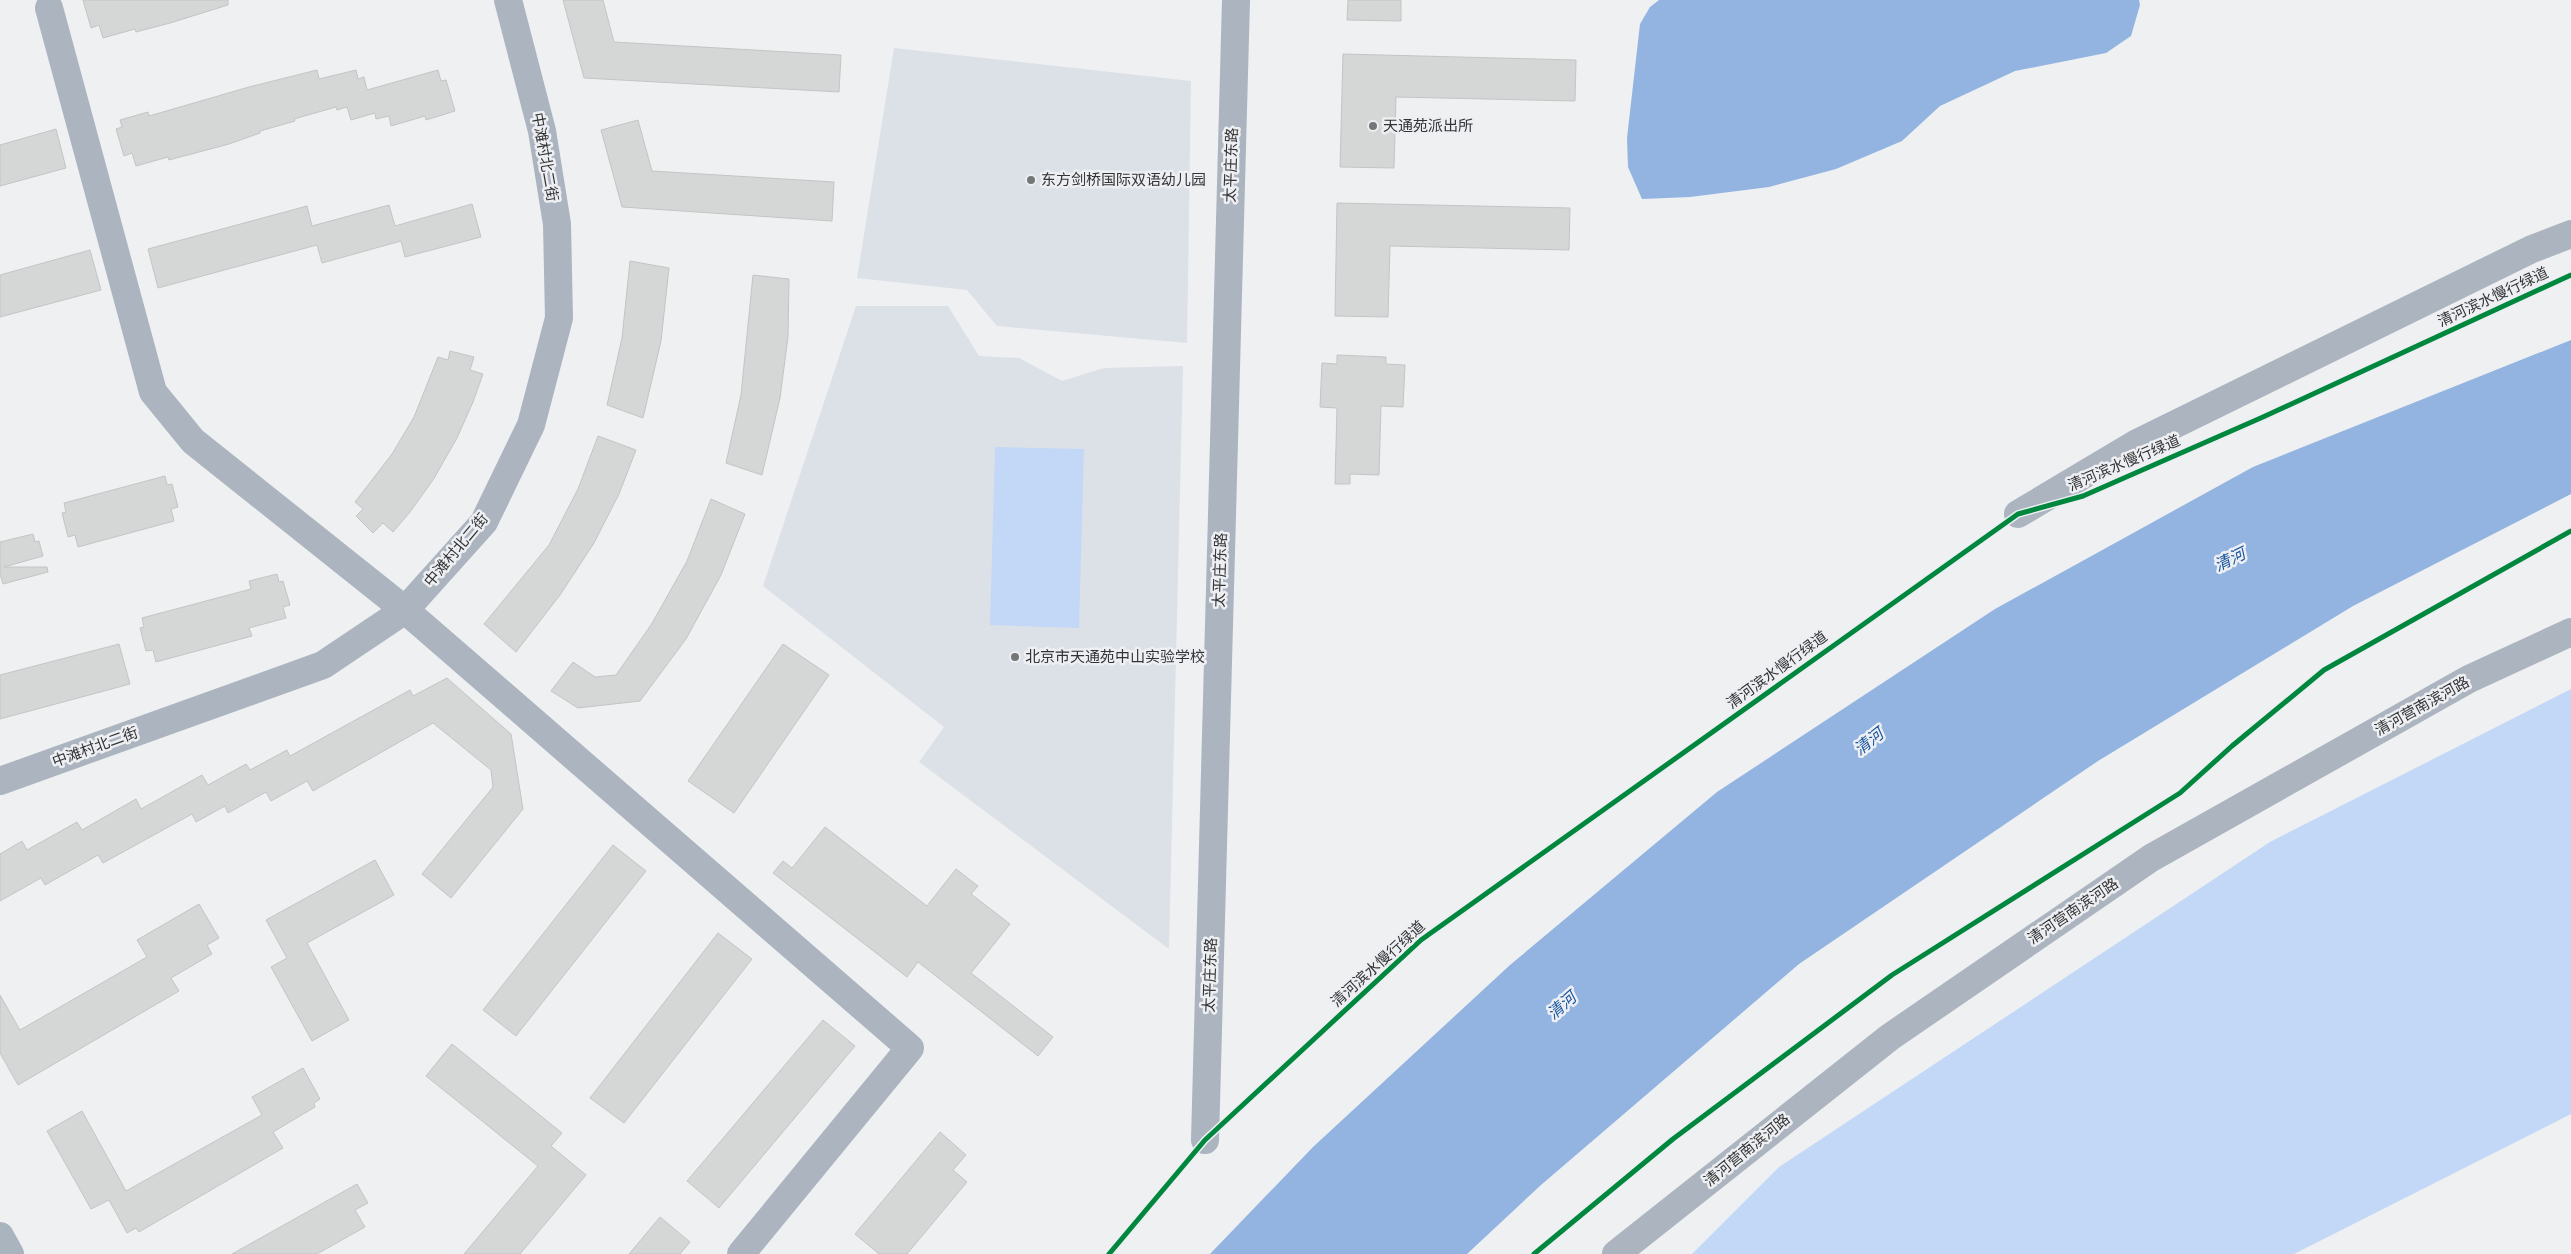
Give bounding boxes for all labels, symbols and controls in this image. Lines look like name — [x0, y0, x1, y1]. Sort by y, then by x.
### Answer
street label: 中滩村北二街 — [528, 111, 562, 203]
place label: 天通苑派出所 — [1383, 117, 1473, 135]
marker: 天通苑派出所 — [1367, 120, 1379, 132]
street label: 太平庄东路 — [1221, 127, 1241, 203]
place label: 东方剑桥国际双语幼儿园 — [1041, 171, 1206, 189]
marker: 东方剑桥国际双语幼儿园 — [1025, 174, 1037, 186]
street label: 清河滨水慢行绿道 — [2435, 263, 2551, 331]
street label: 清河滨水慢行绿道 — [2065, 431, 2183, 495]
street label: 中滩村北二街 — [420, 510, 492, 590]
street label: 太平庄东路 — [1210, 532, 1230, 608]
water label: 清河 — [2211, 543, 2251, 576]
street label: 清河滨水慢行绿道 — [1723, 627, 1831, 713]
place label: 北京市天通苑中山实验学校 — [1025, 648, 1205, 666]
marker: 北京市天通苑中山实验学校 — [1009, 651, 1021, 663]
street label: 清河营南滨河路 — [2372, 673, 2472, 739]
water label: 清河 — [1850, 722, 1890, 760]
street label: 中滩村北二街 — [50, 723, 140, 771]
street label: 清河营南滨河路 — [2024, 874, 2122, 948]
street label: 清河滨水慢行绿道 — [1327, 917, 1429, 1011]
street label: 太平庄东路 — [1200, 937, 1220, 1013]
water label: 清河 — [1543, 986, 1583, 1024]
street label: 清河营南滨河路 — [1701, 1110, 1793, 1190]

